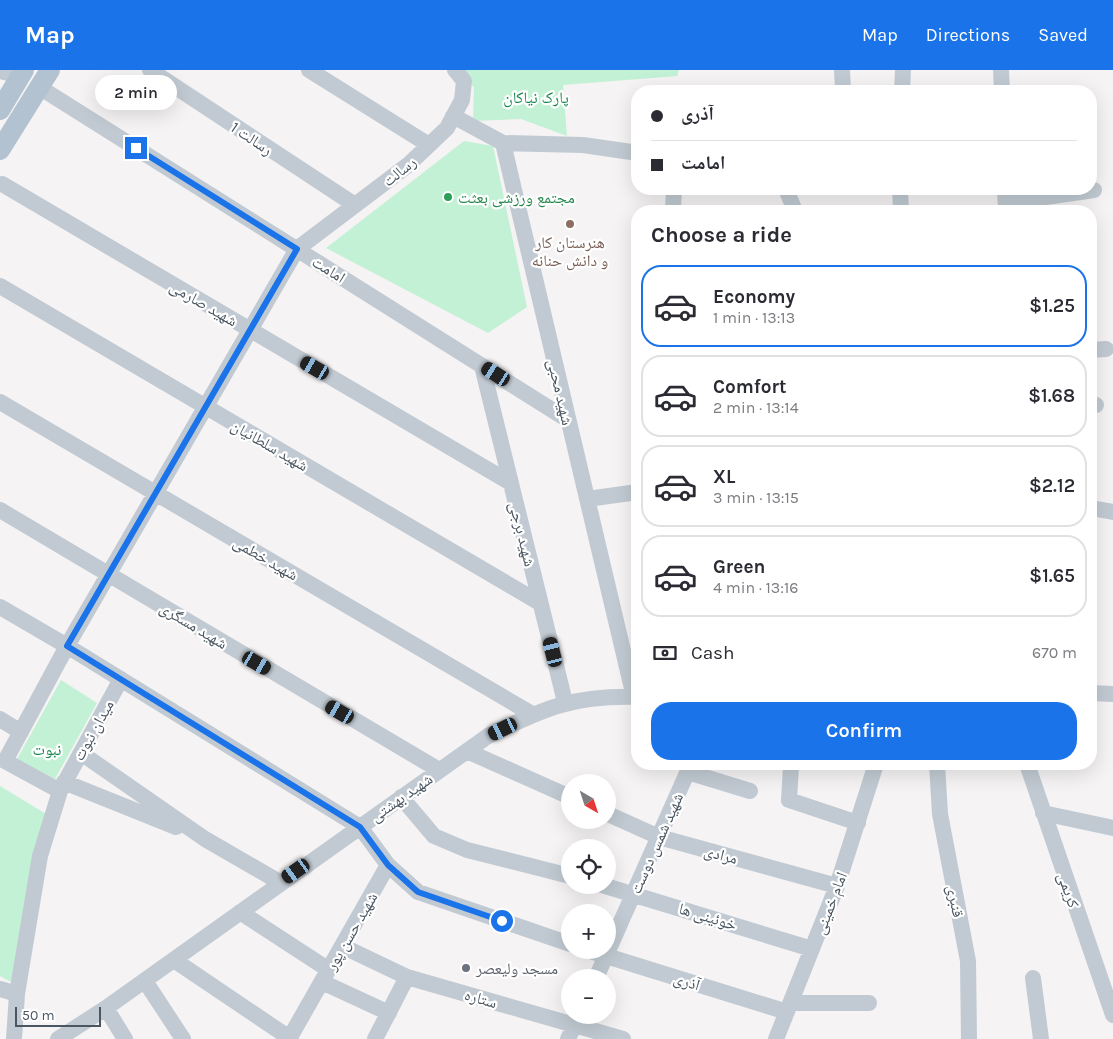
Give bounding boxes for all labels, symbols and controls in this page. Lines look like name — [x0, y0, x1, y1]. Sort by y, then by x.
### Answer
text: Map — [25, 21, 75, 49]
text: Map — [862, 24, 898, 46]
text: Directions — [926, 24, 1010, 46]
text: Saved — [1038, 24, 1088, 46]
callout: 2 min — [95, 75, 177, 110]
text: 2 min — [114, 83, 158, 102]
park label: پارک نیاکان — [503, 88, 569, 108]
text: آذری — [681, 103, 714, 125]
street label: رسالت 1 — [227, 118, 276, 159]
route end — [125, 137, 147, 159]
street label: رسالت — [379, 152, 420, 190]
text: امامت — [681, 152, 725, 174]
place label: مجتمع ورزشی بعثت — [458, 188, 575, 208]
marker: مجتمع ورزشی بعثت — [442, 191, 454, 203]
marker: هنرستان کار و دانش حنانه — [564, 218, 576, 230]
text: Choose a ride — [651, 222, 792, 248]
place label: هنرستان کار و دانش حنانه — [532, 233, 608, 271]
street label: امامت — [309, 252, 349, 287]
street label: شهید صارمی — [166, 276, 241, 331]
icon: car — [653, 284, 698, 329]
text: Economy — [713, 286, 795, 308]
text: $1.25 — [1029, 295, 1075, 317]
text: 1 min · 13:13 — [713, 308, 795, 327]
car — [298, 354, 331, 382]
street label: شهید محبی — [543, 357, 577, 427]
car — [479, 360, 512, 388]
icon: car — [653, 374, 698, 419]
text: Comfort — [713, 376, 787, 398]
text: $1.68 — [1028, 385, 1075, 407]
text: 2 min · 13:14 — [713, 398, 799, 417]
street label: شهید سلطانیان — [227, 416, 312, 476]
icon: car — [653, 464, 698, 509]
text: XL — [713, 466, 735, 488]
text: $2.12 — [1029, 475, 1075, 497]
text: 3 min · 13:15 — [713, 488, 799, 507]
street label: شهید برجی — [504, 500, 540, 569]
street label: شهید خطمی — [229, 532, 302, 585]
icon: car — [653, 554, 698, 599]
text: Green — [713, 556, 765, 578]
text: $1.65 — [1029, 565, 1075, 587]
text: 4 min · 13:16 — [713, 578, 798, 597]
street label: شهید مسگری — [156, 598, 231, 654]
car — [542, 636, 563, 668]
icon: cash — [651, 639, 679, 667]
text: Cash — [691, 642, 735, 664]
text: 670 m — [1032, 643, 1077, 662]
car — [240, 649, 273, 677]
street label: میدان نبوت — [69, 697, 119, 764]
car — [323, 698, 356, 726]
button: Confirm — [651, 702, 1077, 760]
car — [486, 716, 519, 742]
park label: نبوت — [33, 740, 61, 759]
street label: شهید بهشتی — [367, 769, 437, 827]
north arrow — [561, 774, 616, 829]
map controls — [561, 774, 616, 1024]
street label: شهید شمس دوست — [626, 790, 688, 897]
button: locate — [561, 839, 616, 894]
street label: مرادی — [702, 841, 740, 869]
car — [279, 856, 312, 886]
street label: امام خمینی — [810, 869, 852, 937]
street label: کریمی — [1053, 870, 1084, 911]
street label: قنبری — [942, 883, 968, 919]
street label: شهید حسن پور — [321, 889, 382, 975]
street label: خوئینی ها — [676, 899, 739, 935]
button: + — [561, 904, 616, 959]
route start — [491, 910, 513, 932]
place label: مسجد ولیعصر — [475, 959, 558, 978]
marker: مسجد ولیعصر — [460, 962, 472, 974]
button: − — [561, 969, 616, 1024]
street label: آذری — [671, 969, 703, 996]
street label: ستاره — [462, 985, 499, 1012]
scale bar — [15, 1004, 101, 1027]
text: 50 m — [22, 1007, 55, 1024]

